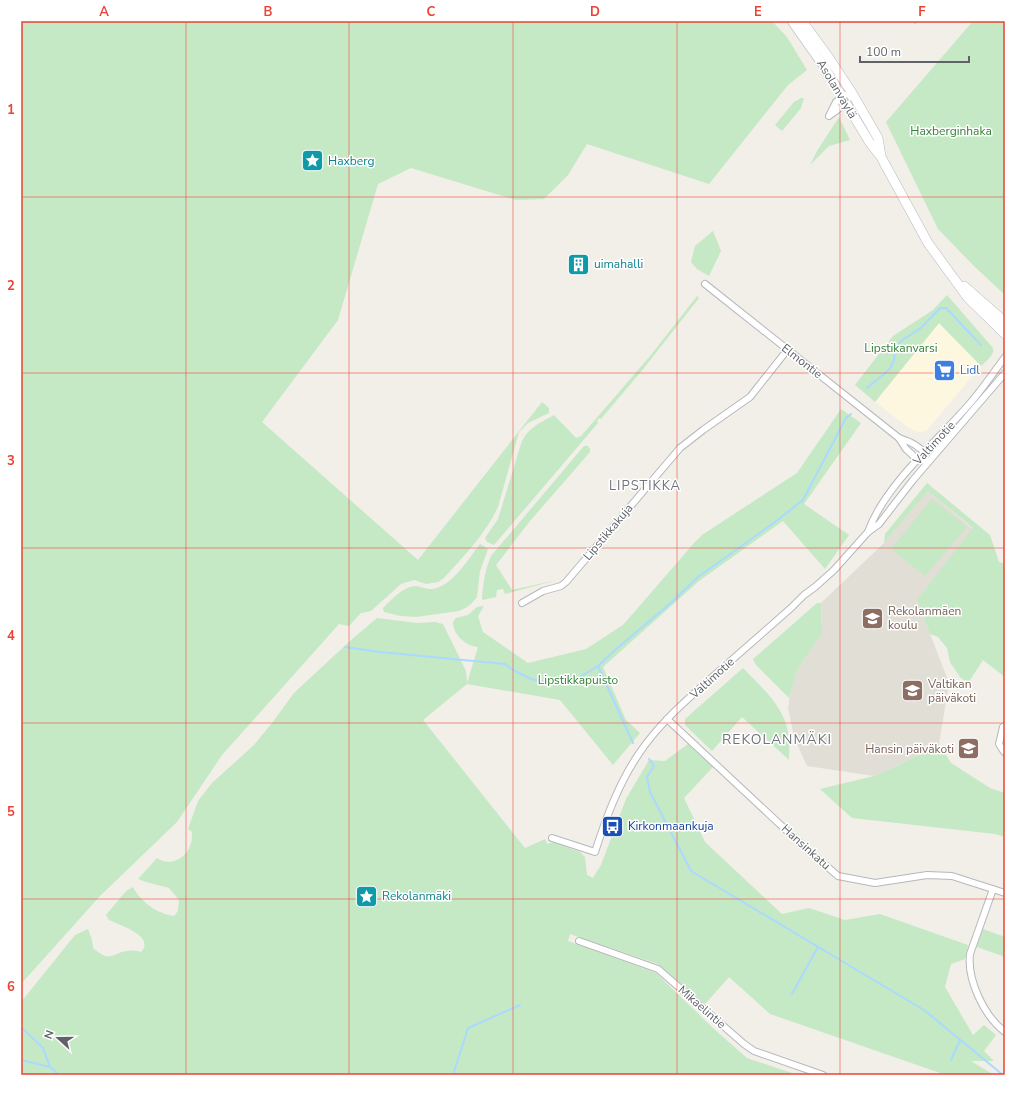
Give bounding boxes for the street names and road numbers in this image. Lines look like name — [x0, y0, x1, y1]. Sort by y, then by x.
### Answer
street label: Asolanväylä — [813, 56, 861, 122]
street label: Elmontie — [778, 340, 826, 382]
street label: Valtimotie — [909, 418, 958, 469]
street label: Lipstikkakuja — [580, 500, 636, 564]
street label: Valtimotie — [686, 654, 738, 703]
street label: Hansinkatu — [778, 821, 834, 873]
street label: Mikaelintie — [675, 982, 729, 1032]

